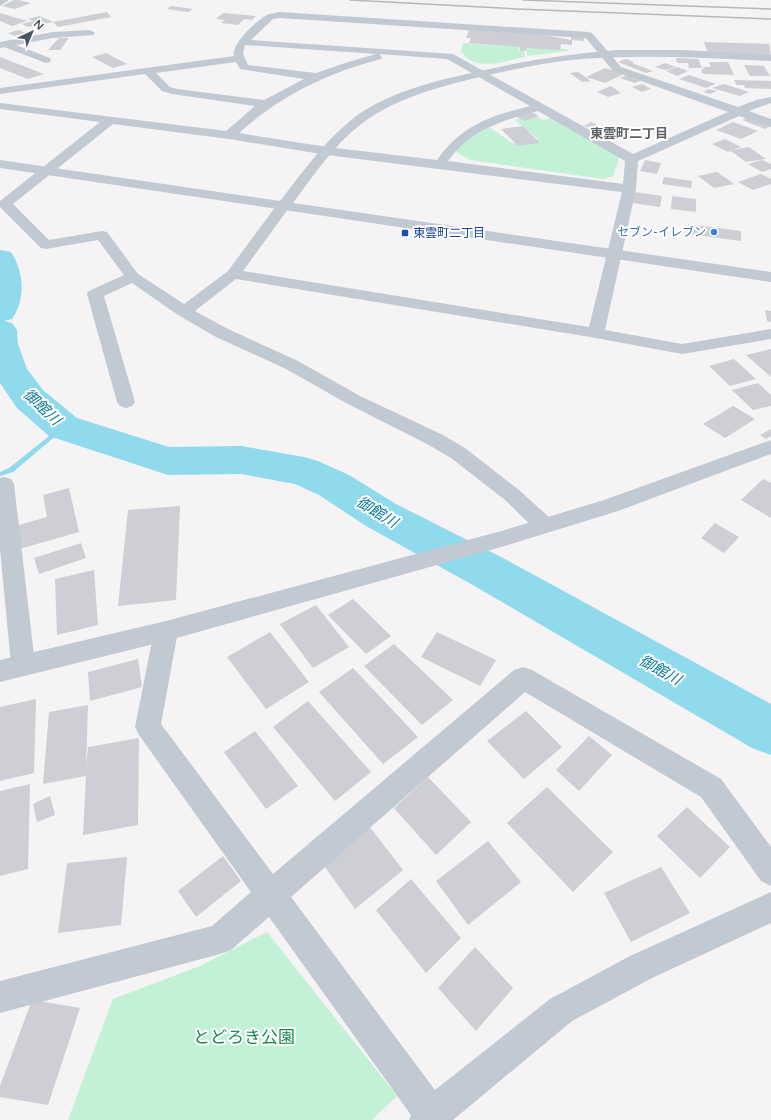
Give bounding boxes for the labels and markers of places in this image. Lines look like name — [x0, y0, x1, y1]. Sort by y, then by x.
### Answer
place label: セブン-イレブン — [617, 225, 706, 239]
place label: 東雲町二丁目 — [413, 226, 485, 240]
marker: セブン-イレブン — [709, 227, 719, 237]
marker: 東雲町二丁目 — [400, 228, 410, 238]

